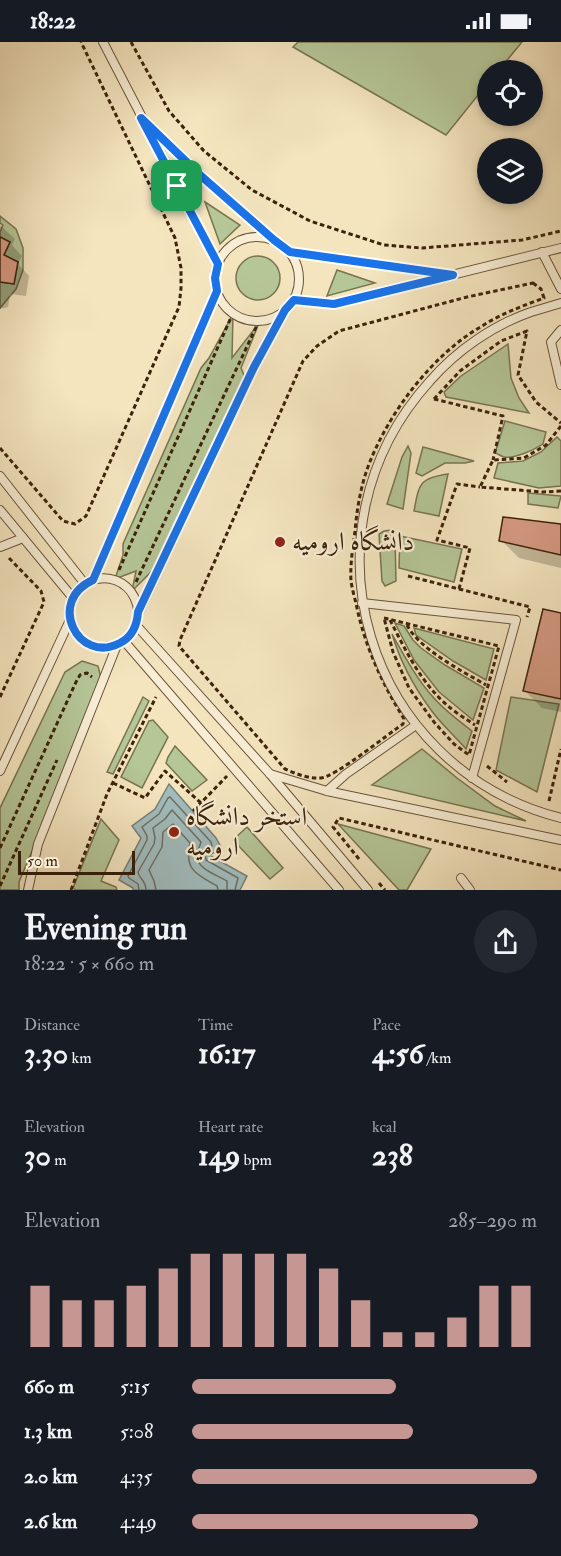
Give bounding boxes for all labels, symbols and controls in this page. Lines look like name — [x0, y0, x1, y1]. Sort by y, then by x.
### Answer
text: 18:22 — [30, 7, 76, 35]
map controls — [477, 60, 543, 204]
button: locate — [477, 60, 543, 126]
button: layers — [477, 138, 543, 204]
pin — [151, 160, 202, 211]
icon: arrive — [160, 169, 193, 202]
place label: دانشگاه ارومیه — [292, 525, 414, 558]
marker: دانشگاه ارومیه — [273, 535, 287, 549]
place label: استخر دانشگاه ارومیه — [186, 800, 307, 863]
marker: استخر دانشگاه ارومیه — [167, 825, 181, 839]
scale bar — [18, 848, 135, 875]
text: 50 m — [27, 851, 58, 871]
text: Evening run — [24, 908, 187, 949]
button: share — [474, 910, 537, 973]
text: 18:22 · 5 × 660 m — [24, 951, 154, 976]
text: Distance — [24, 1015, 80, 1035]
text: Time — [198, 1015, 233, 1035]
text: Pace — [372, 1015, 401, 1035]
text: 3.30 — [24, 1035, 68, 1072]
text: 16:17 — [198, 1035, 256, 1072]
text: 4:56 — [372, 1035, 424, 1072]
text: km — [68, 1048, 92, 1068]
text: /km — [424, 1048, 451, 1068]
text: Elevation — [24, 1117, 85, 1137]
text: Heart rate — [198, 1117, 263, 1137]
text: kcal — [372, 1117, 397, 1137]
text: 30 — [24, 1137, 51, 1174]
text: 149 — [198, 1137, 240, 1174]
text: 238 — [372, 1137, 413, 1174]
text: m — [51, 1150, 67, 1170]
text: bpm — [240, 1150, 272, 1170]
text: Elevation — [24, 1208, 100, 1233]
text: 285–290 m — [448, 1208, 537, 1233]
text: 660 m — [24, 1374, 74, 1399]
text: 5:15 — [120, 1374, 150, 1399]
text: 1.3 km — [24, 1419, 72, 1444]
text: 5:08 — [120, 1419, 153, 1444]
text: 2.0 km — [24, 1464, 78, 1489]
text: 4:35 — [120, 1464, 152, 1489]
text: 2.6 km — [24, 1509, 77, 1534]
text: 4:49 — [120, 1509, 157, 1534]

